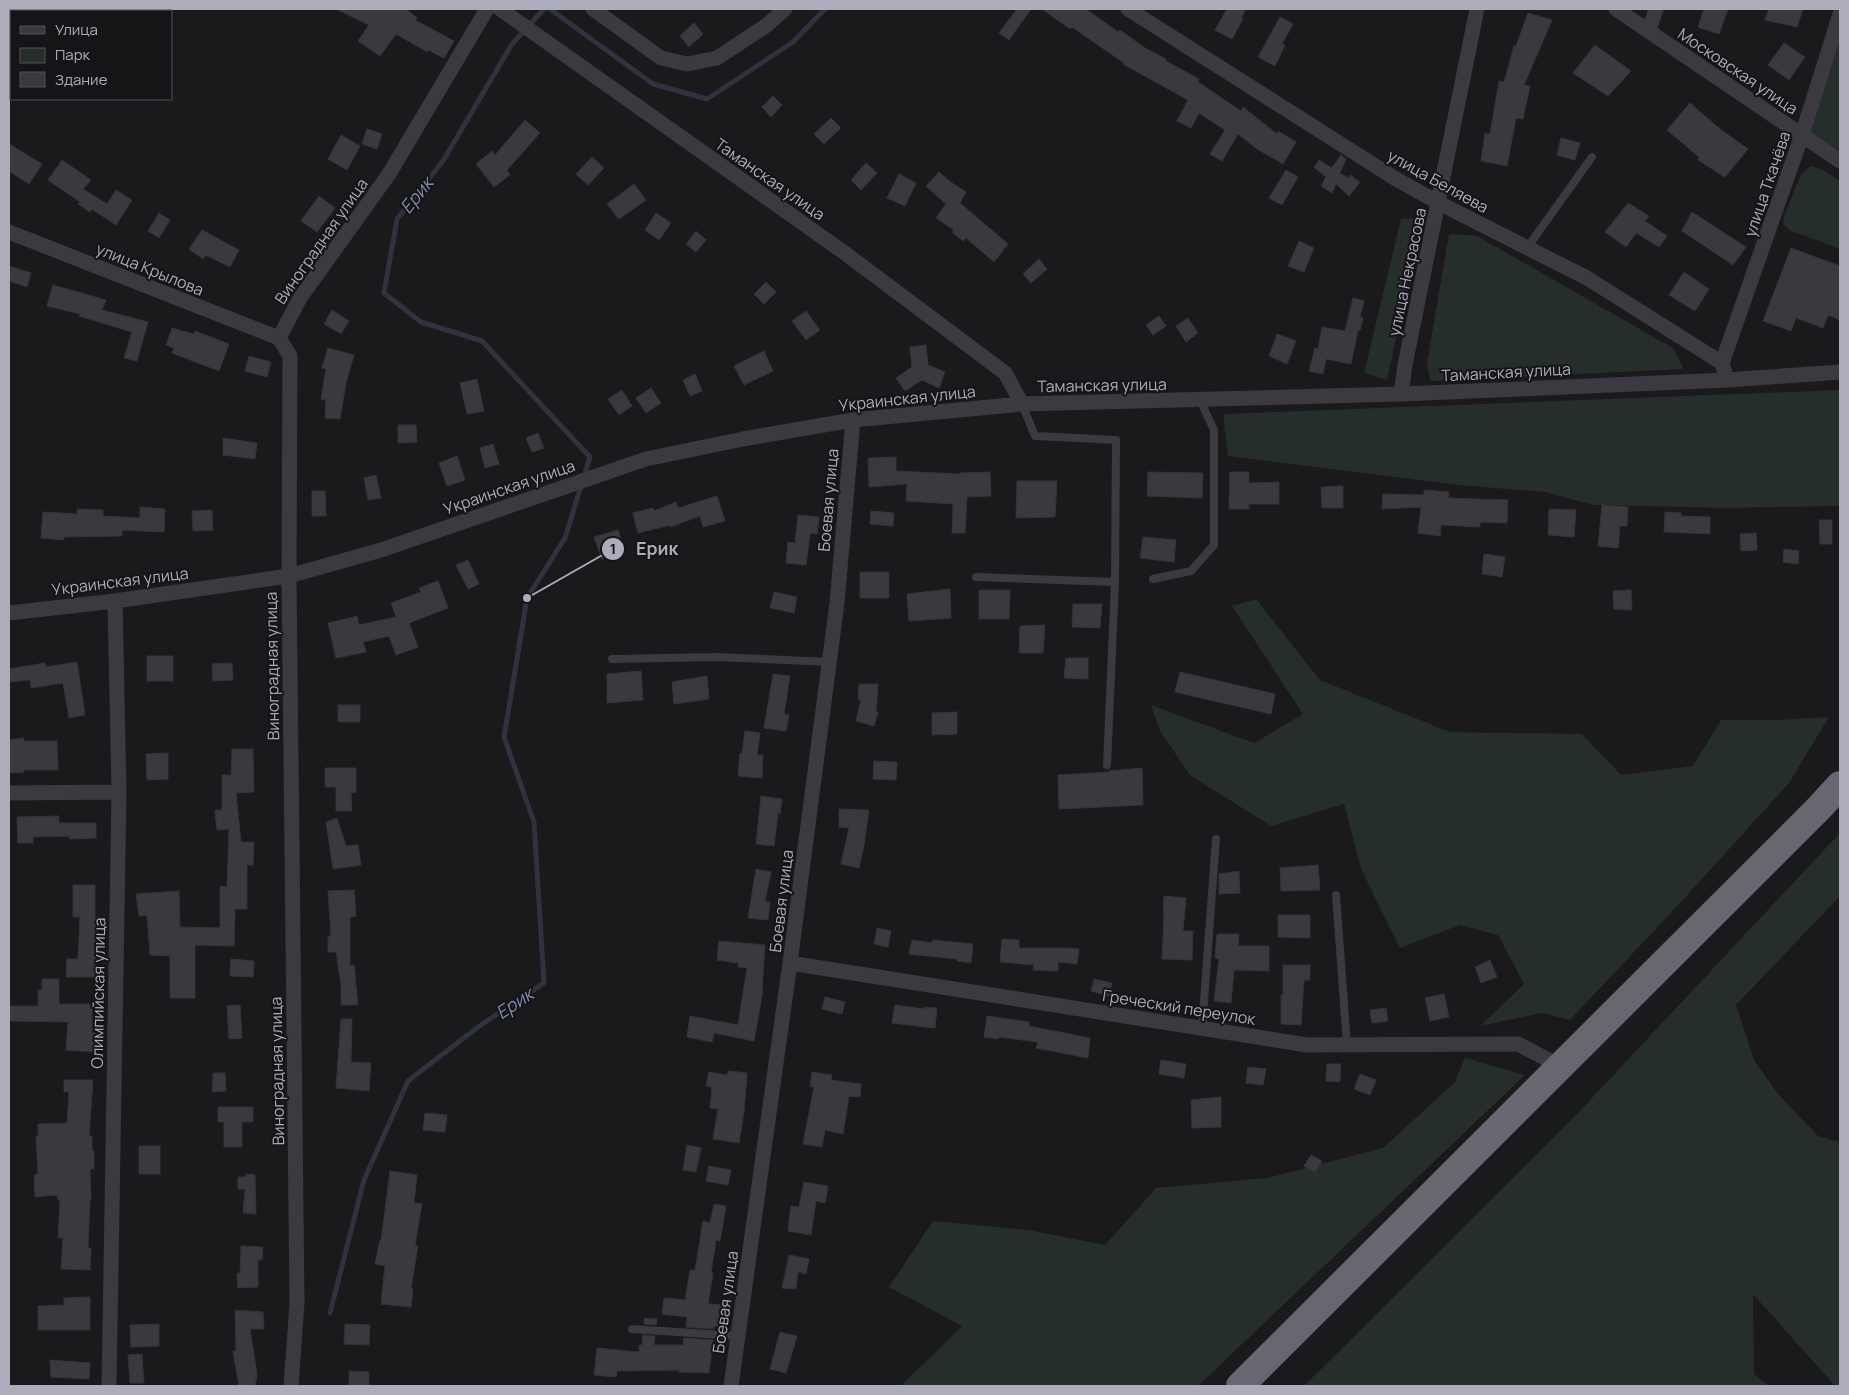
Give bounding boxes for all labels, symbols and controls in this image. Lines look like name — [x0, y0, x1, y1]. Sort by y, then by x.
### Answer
legend — [10, 10, 172, 100]
text: Улица — [55, 19, 98, 40]
street label: Московская улица — [1674, 23, 1802, 119]
text: Парк — [55, 44, 91, 65]
text: Здание — [55, 69, 108, 90]
street label: улица Ткачёва — [1739, 128, 1795, 240]
street label: Таманская улица — [711, 133, 829, 225]
street label: улица Беляева — [1384, 144, 1492, 218]
water label: Ерик — [394, 169, 440, 218]
street label: Виноградная улица — [269, 174, 373, 308]
street label: улица Некрасова — [1383, 206, 1431, 338]
street label: улица Крылова — [93, 237, 207, 301]
street label: Таманская улица — [1441, 358, 1571, 386]
street label: Таманская улица — [1037, 373, 1167, 397]
street label: Украинская улица — [837, 380, 977, 416]
street label: Боевая улица — [813, 448, 843, 552]
street label: Украинская улица — [440, 454, 578, 520]
callout: Ерик — [601, 532, 688, 565]
text: Ерик — [636, 536, 679, 560]
text: 1 — [610, 538, 616, 559]
street label: Украинская улица — [50, 562, 190, 600]
street label: Виноградная улица — [260, 591, 284, 741]
street label: Боевая улица — [764, 848, 798, 954]
street label: Олимпийская улица — [86, 917, 110, 1069]
water label: Ерик — [491, 980, 540, 1024]
street label: Греческий переулок — [1101, 984, 1258, 1030]
street label: Виноградная улица — [265, 996, 289, 1146]
street label: Боевая улица — [707, 1249, 743, 1355]

